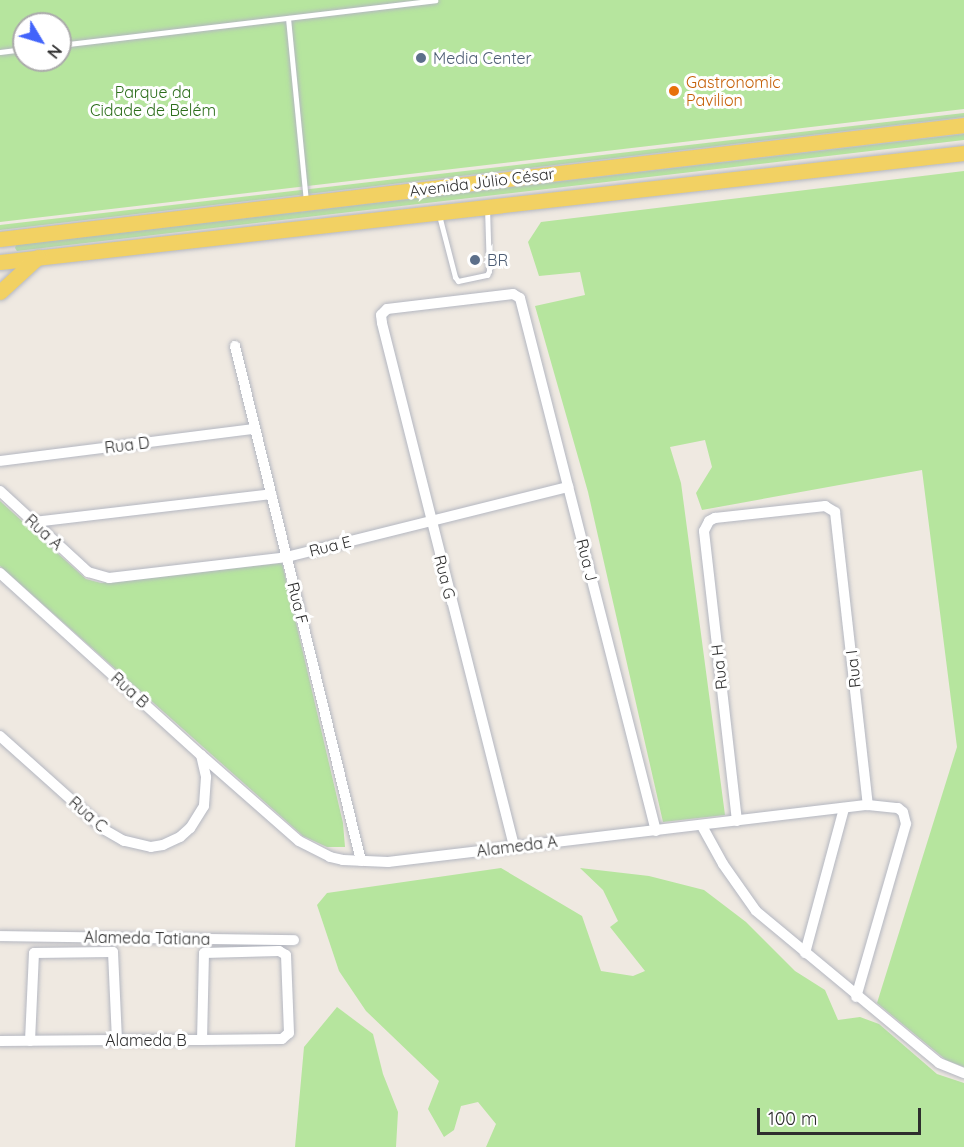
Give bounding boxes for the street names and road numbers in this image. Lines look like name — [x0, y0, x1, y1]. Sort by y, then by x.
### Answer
street label: Avenida Júlio César — [408, 164, 556, 200]
street label: Rua D — [103, 433, 151, 457]
street label: Rua A — [21, 510, 67, 554]
street label: Rua E — [307, 532, 353, 560]
street label: Rua J — [572, 537, 602, 583]
street label: Rua G — [430, 553, 460, 601]
street label: Rua F — [284, 580, 312, 626]
street label: Rua H — [707, 643, 731, 691]
street label: Rua I — [841, 649, 865, 689]
street label: Rua B — [107, 668, 153, 712]
street label: Rua C — [65, 792, 111, 836]
street label: Alameda A — [475, 832, 559, 860]
street label: Alameda Tatiana — [84, 927, 210, 949]
street label: Alameda B — [105, 1030, 187, 1050]

